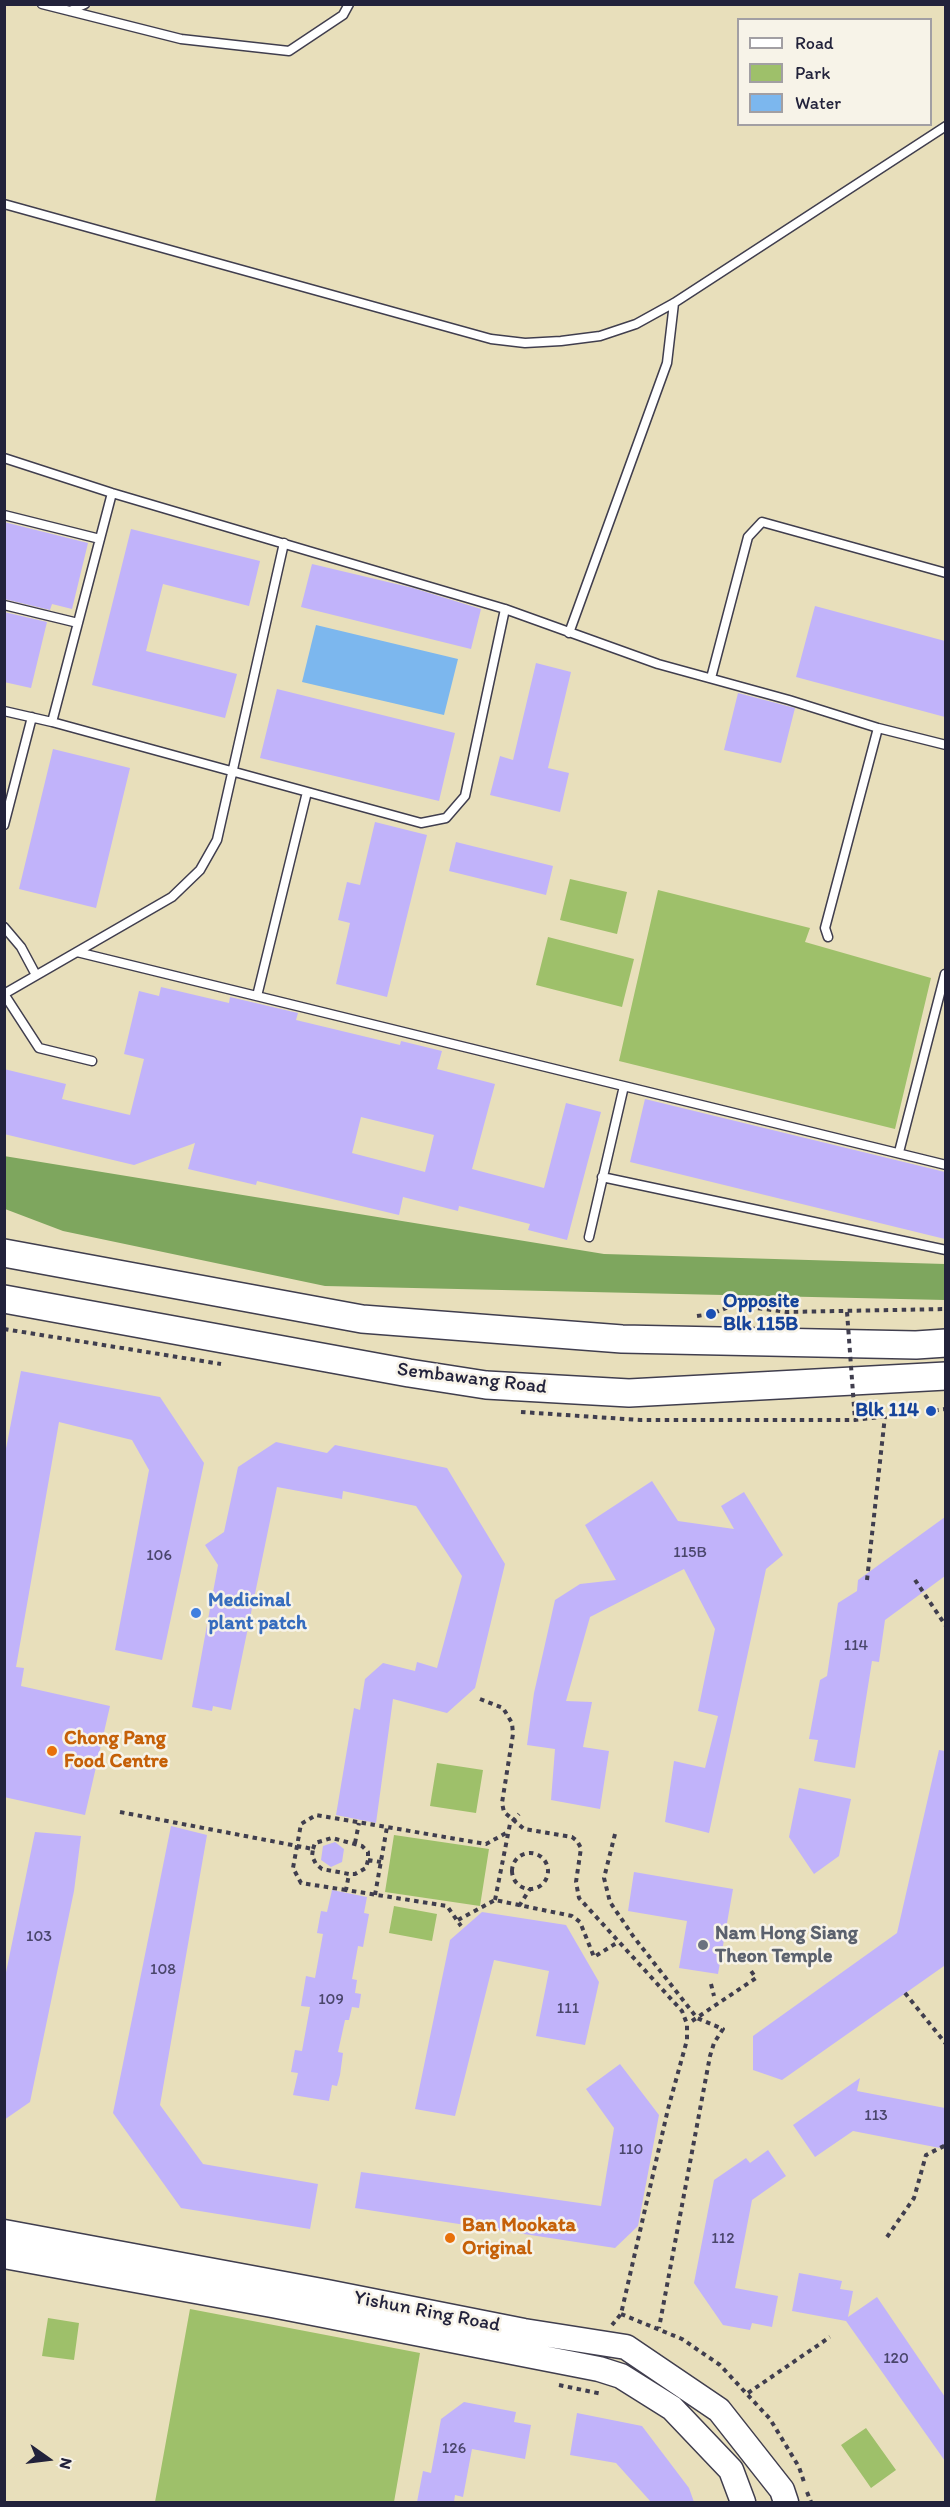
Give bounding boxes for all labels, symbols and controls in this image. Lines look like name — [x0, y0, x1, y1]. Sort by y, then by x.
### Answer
legend — [737, 18, 932, 126]
text: Road — [795, 32, 834, 54]
text: Park — [795, 62, 830, 84]
text: Water — [795, 92, 841, 114]
place label: Opposite Blk 115B — [723, 1290, 799, 1337]
marker: Opposite Blk 115B — [704, 1307, 718, 1321]
street label: Sembawang Road — [396, 1358, 548, 1400]
place label: Blk 114 — [855, 1399, 919, 1423]
marker: Blk 114 — [924, 1404, 938, 1418]
house number: 115B — [673, 1543, 707, 1563]
house number: 106 — [146, 1546, 172, 1566]
place label: Medicinal plant patch — [208, 1589, 307, 1636]
marker: Medicinal plant patch — [189, 1606, 203, 1620]
house number: 114 — [844, 1636, 868, 1656]
place label: Chong Pang Food Centre — [64, 1727, 168, 1774]
marker: Chong Pang Food Centre — [45, 1744, 59, 1758]
place label: Nam Hong Siang Theon Temple — [715, 1922, 858, 1969]
house number: 103 — [26, 1927, 52, 1947]
marker: Nam Hong Siang Theon Temple — [696, 1938, 710, 1952]
house number: 108 — [150, 1960, 176, 1980]
house number: 109 — [318, 1990, 344, 2010]
house number: 111 — [557, 1999, 579, 2019]
house number: 113 — [864, 2106, 888, 2126]
house number: 110 — [619, 2140, 643, 2160]
place label: Ban Mookata Original — [462, 2214, 576, 2261]
house number: 112 — [711, 2229, 735, 2249]
marker: Ban Mookata Original — [443, 2231, 457, 2245]
street label: Yishun Ring Road — [352, 2286, 502, 2338]
house number: 120 — [883, 2349, 909, 2369]
north arrow — [18, 2429, 78, 2489]
house number: 126 — [442, 2439, 466, 2459]
text: N — [55, 2456, 76, 2471]

